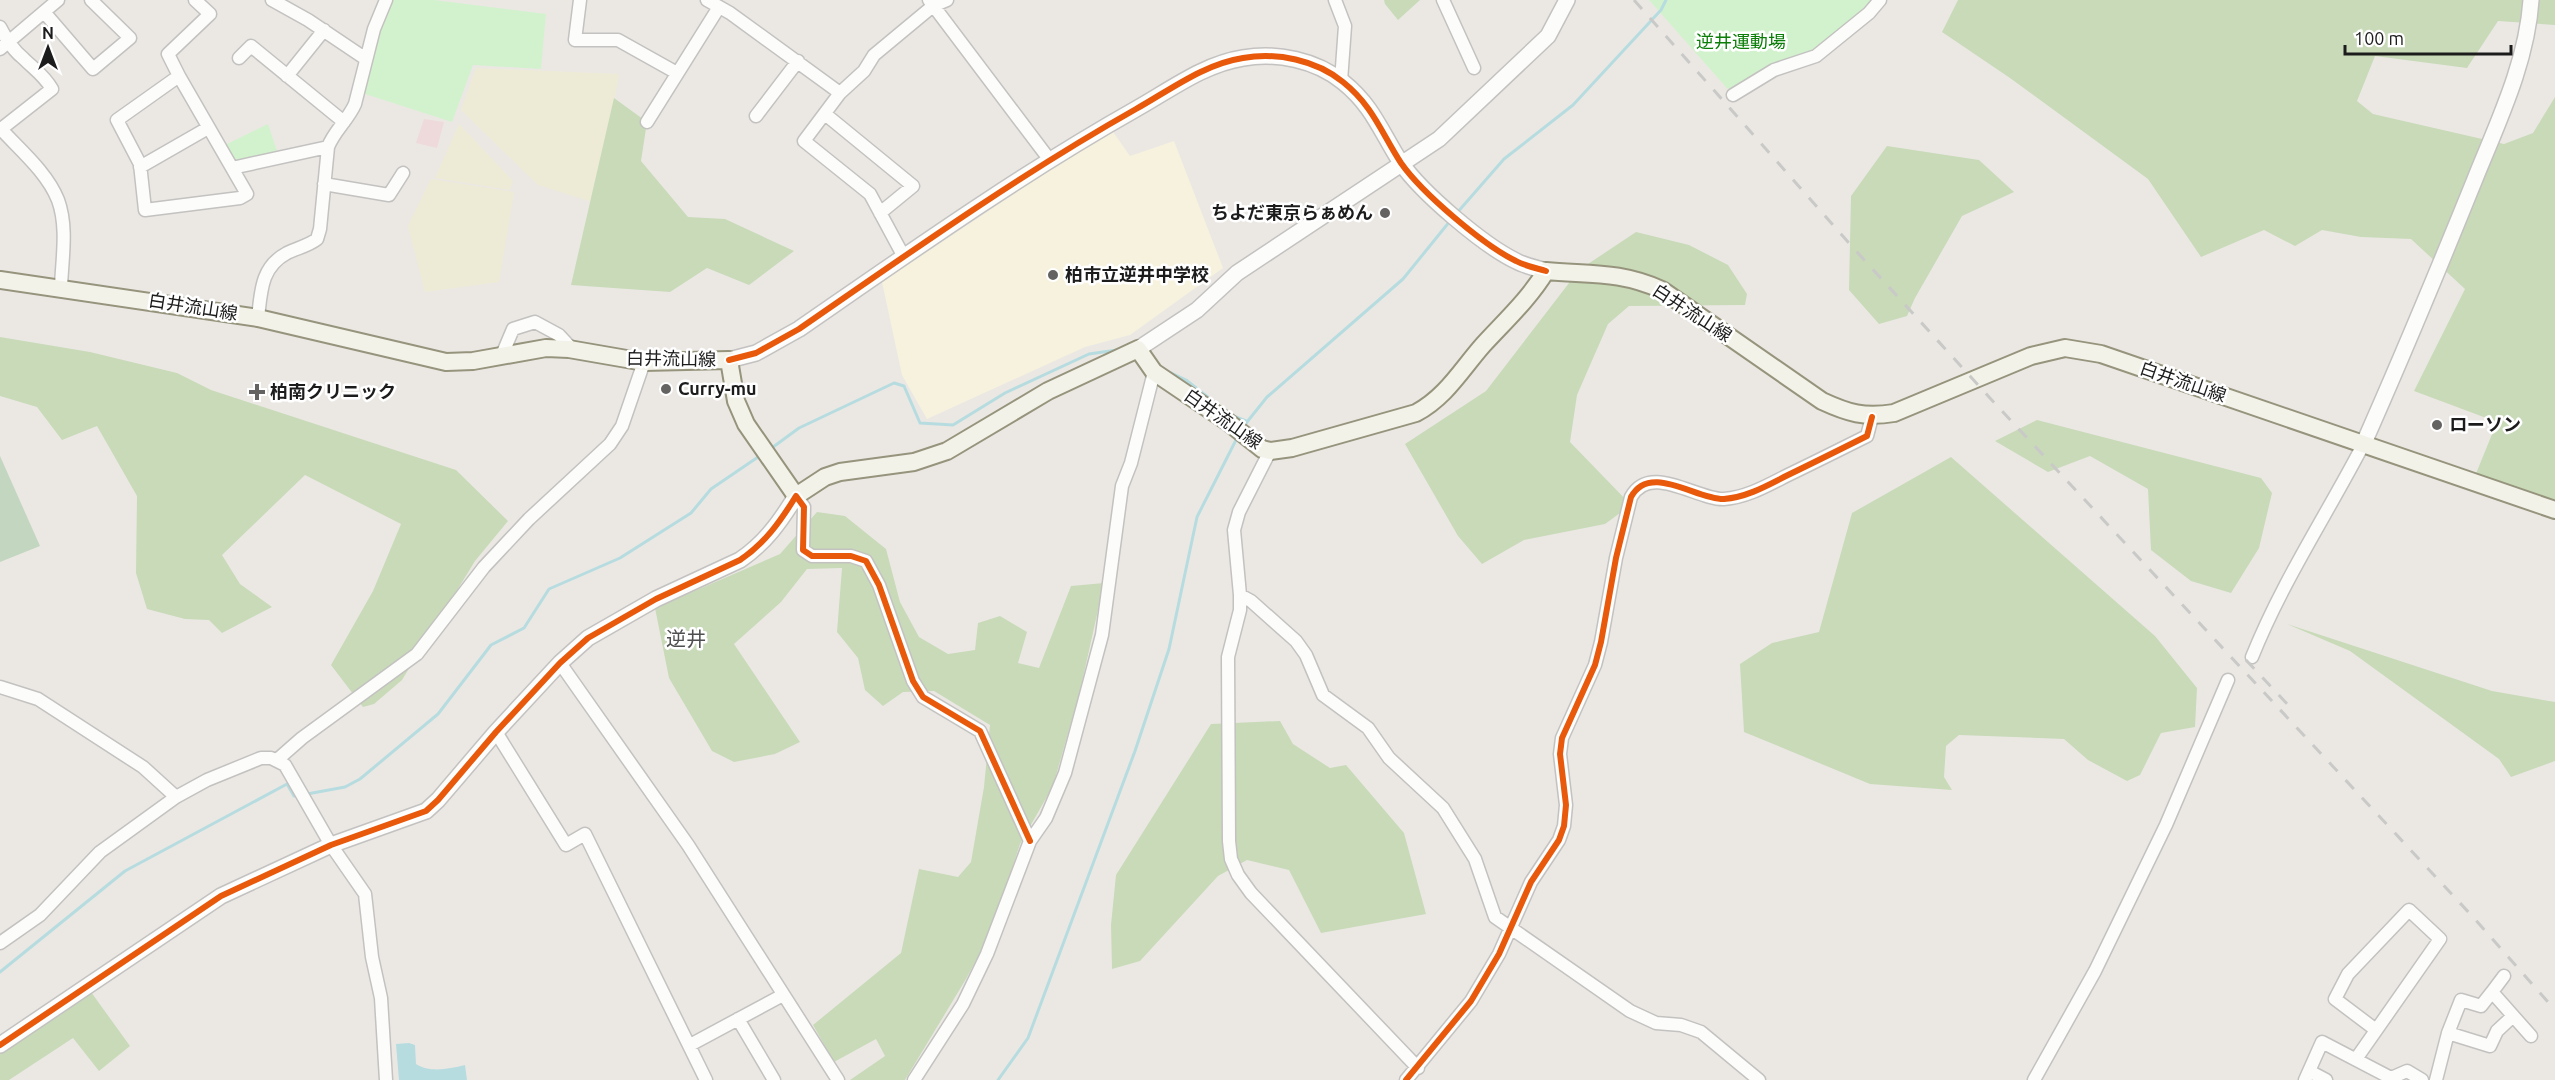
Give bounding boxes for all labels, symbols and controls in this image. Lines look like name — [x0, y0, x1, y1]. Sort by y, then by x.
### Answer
north arrow — [18, 18, 78, 78]
scale bar — [2345, 18, 2512, 56]
text: N — [42, 24, 54, 42]
text: 100 m — [2354, 28, 2404, 48]
park label: 逆井運動場 — [1696, 31, 1786, 51]
place label: ちよだ東京らぁめん — [1211, 202, 1373, 222]
marker: ちよだ東京らぁめん — [1378, 206, 1392, 220]
place label: 柏市立逆井中学校 — [1065, 264, 1209, 284]
marker: 柏市立逆井中学校 — [1046, 268, 1060, 282]
street label: 白井流山線 — [1649, 279, 1736, 345]
street label: 白井流山線 — [147, 289, 239, 323]
street label: 白井流山線 — [626, 347, 716, 369]
street label: 白井流山線 — [2138, 357, 2229, 405]
place label: Curry-mu — [678, 378, 757, 398]
place label: 柏南クリニック — [270, 381, 396, 401]
marker: Curry-mu — [659, 382, 673, 396]
marker: 柏南クリニック — [248, 383, 266, 401]
street label: 白井流山線 — [1181, 384, 1266, 452]
place label: ローソン — [2449, 414, 2521, 434]
marker: ローソン — [2430, 418, 2444, 432]
district label: 逆井 — [666, 627, 706, 650]

